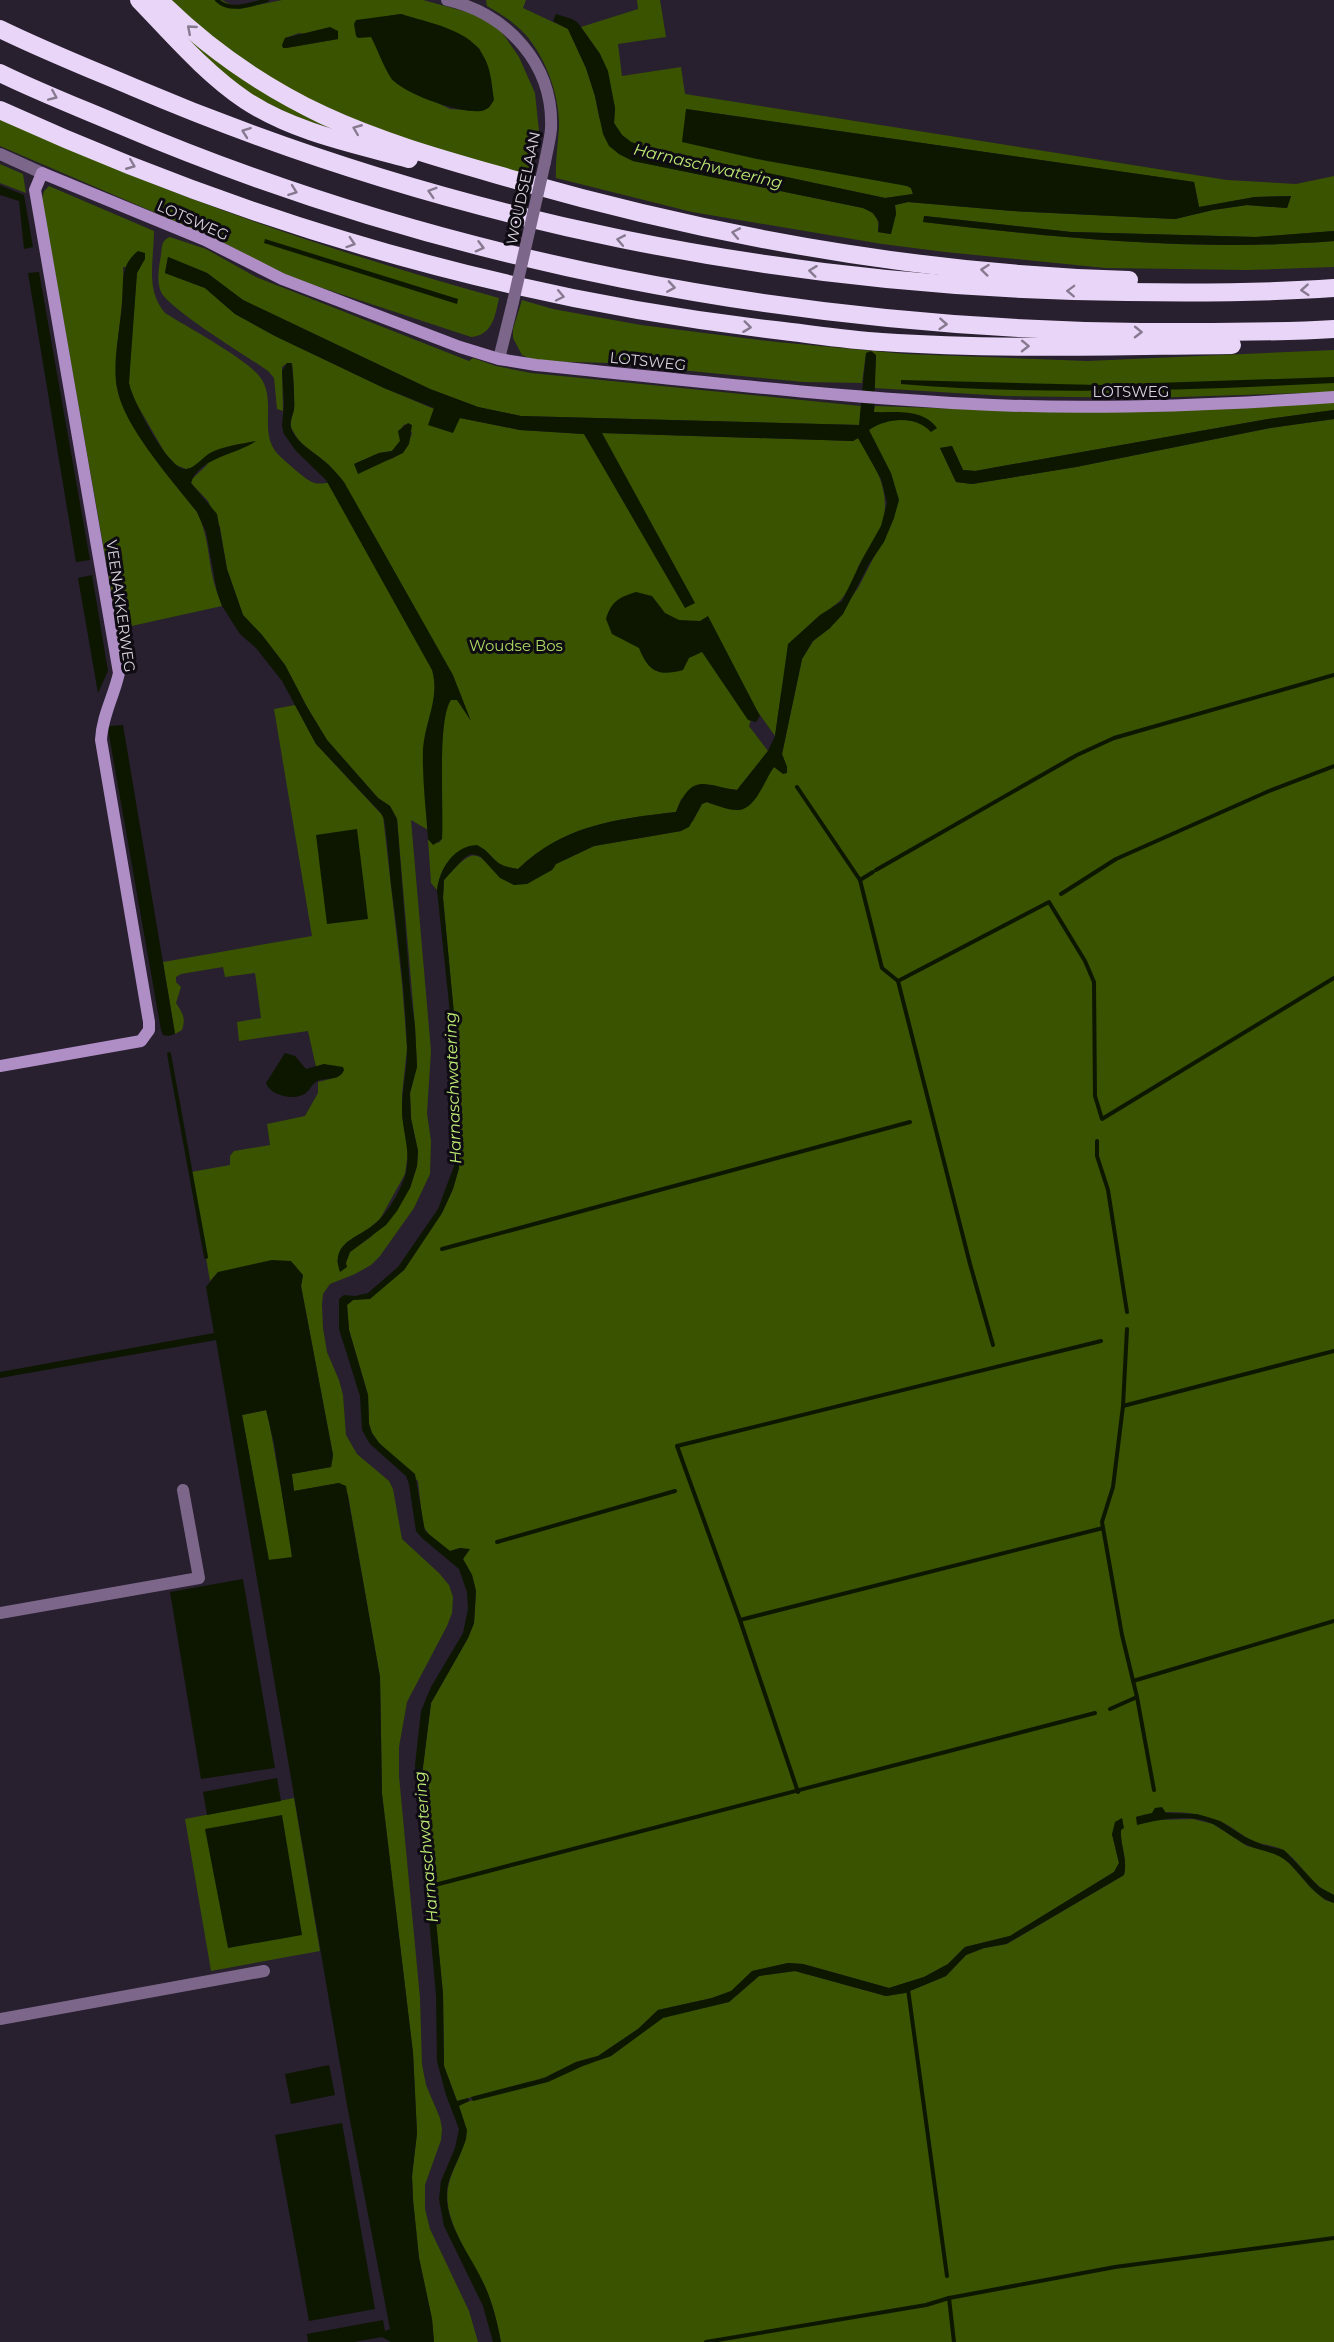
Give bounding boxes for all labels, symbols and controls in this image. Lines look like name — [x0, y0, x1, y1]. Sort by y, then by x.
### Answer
one-way arrow — [187, 26, 198, 37]
one-way arrow — [47, 89, 58, 101]
one-way arrow — [353, 124, 364, 136]
one-way arrow — [241, 127, 252, 140]
street label: WOUDSELAAN — [502, 130, 544, 246]
water label: Harnaschwatering — [632, 140, 784, 192]
one-way arrow — [125, 158, 136, 170]
one-way arrow — [288, 183, 298, 196]
one-way arrow — [427, 187, 438, 199]
street label: LOTSWEG — [154, 196, 232, 244]
one-way arrow — [732, 227, 742, 240]
one-way arrow — [616, 234, 626, 247]
one-way arrow — [345, 235, 356, 248]
one-way arrow — [474, 240, 485, 252]
one-way arrow — [981, 264, 990, 277]
one-way arrow — [809, 266, 818, 278]
one-way arrow — [666, 281, 675, 293]
one-way arrow — [1301, 283, 1310, 296]
one-way arrow — [1066, 285, 1075, 298]
one-way arrow — [555, 289, 565, 302]
one-way arrow — [938, 317, 948, 330]
one-way arrow — [743, 320, 752, 333]
one-way arrow — [1133, 326, 1142, 338]
one-way arrow — [1020, 340, 1029, 353]
street label: LOTSWEG — [609, 348, 687, 374]
street label: LOTSWEG — [1093, 382, 1169, 401]
street label: VEENAKKERWEG — [102, 539, 140, 673]
park label: Woudse Bos — [469, 636, 563, 655]
water label: Harnaschwatering — [441, 1012, 465, 1164]
water label: Harnaschwatering — [410, 1770, 442, 1924]

